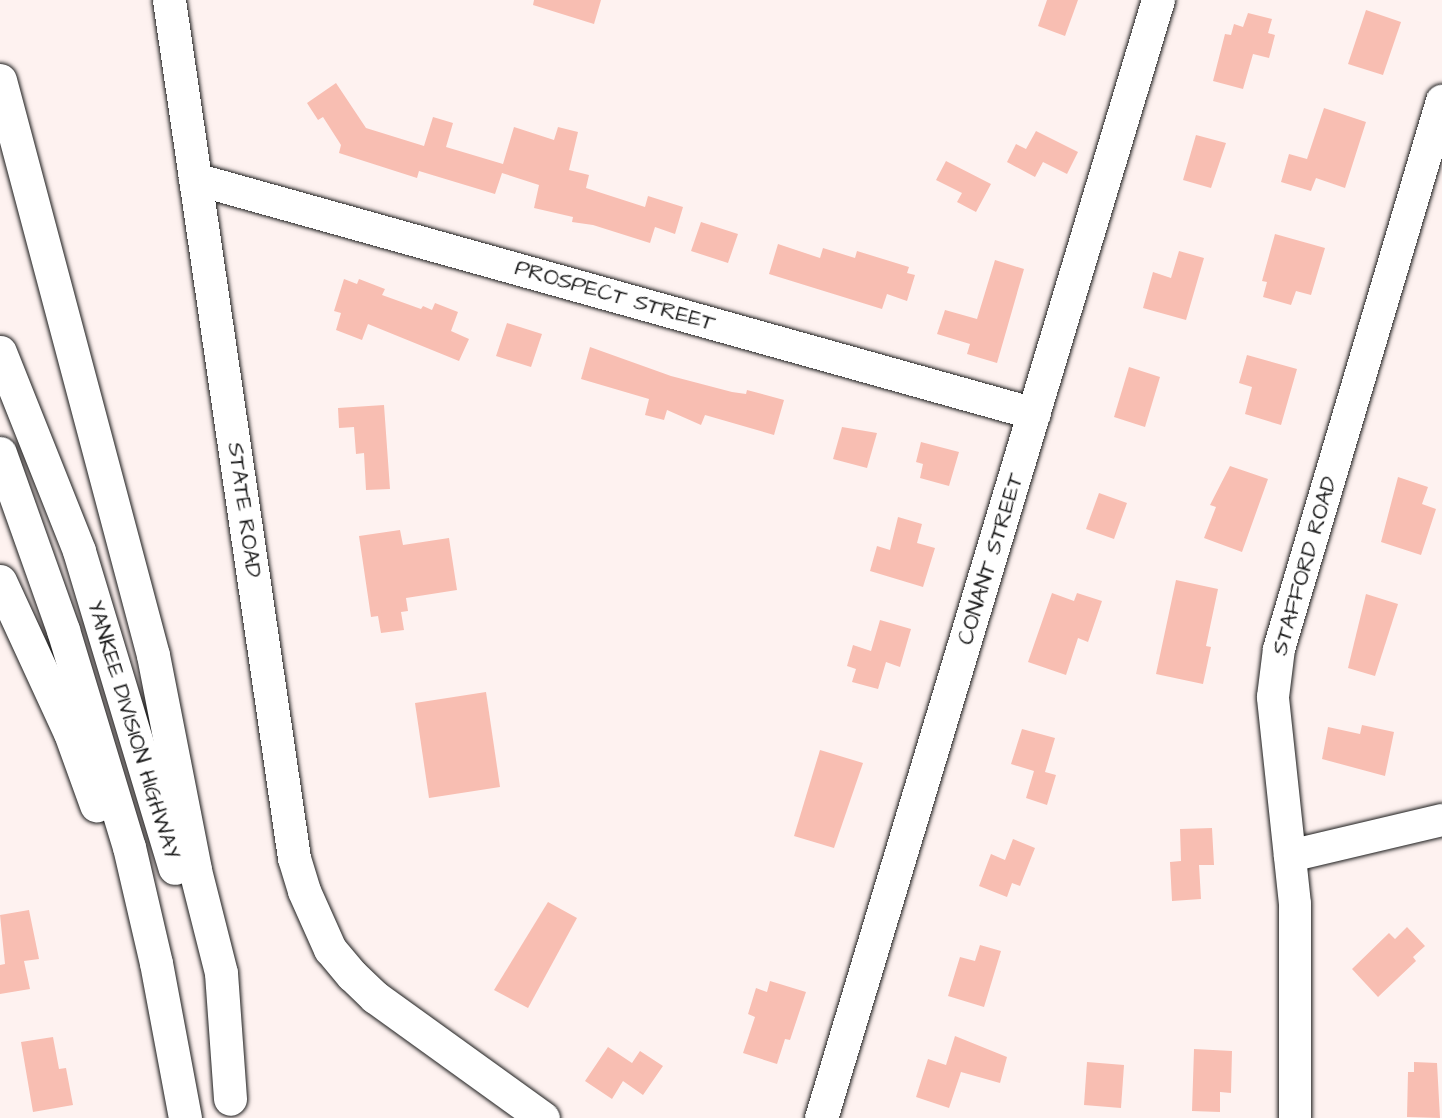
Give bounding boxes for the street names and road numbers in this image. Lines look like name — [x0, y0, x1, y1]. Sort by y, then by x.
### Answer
street label: PROSPECT STREET — [512, 255, 718, 337]
street label: STATE ROAD — [221, 441, 267, 579]
street label: CONANT STREET — [952, 470, 1030, 648]
street label: STAFFORD ROAD — [1267, 474, 1343, 658]
street label: YANKEE DIVISION HIGHWAY — [81, 597, 185, 863]

